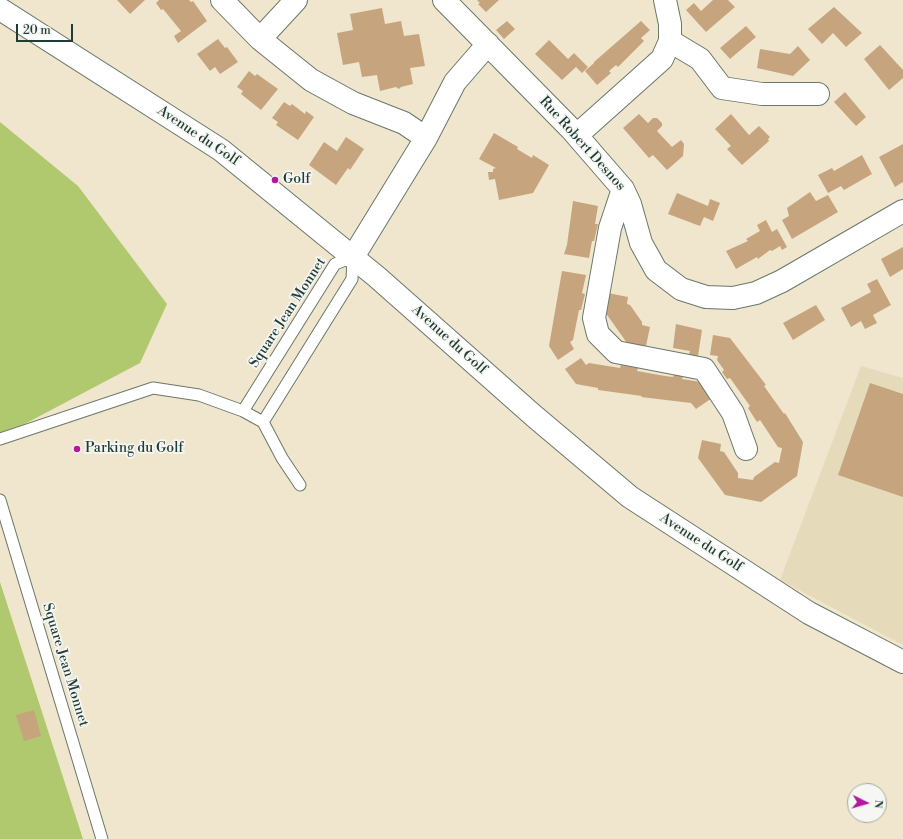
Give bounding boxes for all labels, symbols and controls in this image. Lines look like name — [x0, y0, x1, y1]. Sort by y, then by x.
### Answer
scale bar — [18, 16, 75, 42]
text: 20 m — [23, 23, 51, 38]
street label: Rue Robert Desnos — [535, 93, 629, 195]
street label: Avenue du Golf — [154, 102, 242, 170]
place label: Golf — [283, 172, 310, 188]
marker: Golf — [270, 175, 280, 185]
street label: Square Jean Monnet — [246, 255, 330, 371]
street label: Avenue du Golf — [408, 302, 490, 378]
place label: Parking du Golf — [85, 441, 183, 457]
marker: Parking du Golf — [72, 444, 82, 454]
street label: Avenue du Golf — [656, 510, 746, 576]
street label: Square Jean Monnet — [38, 601, 92, 729]
north arrow — [847, 783, 887, 823]
text: N — [871, 799, 885, 809]

